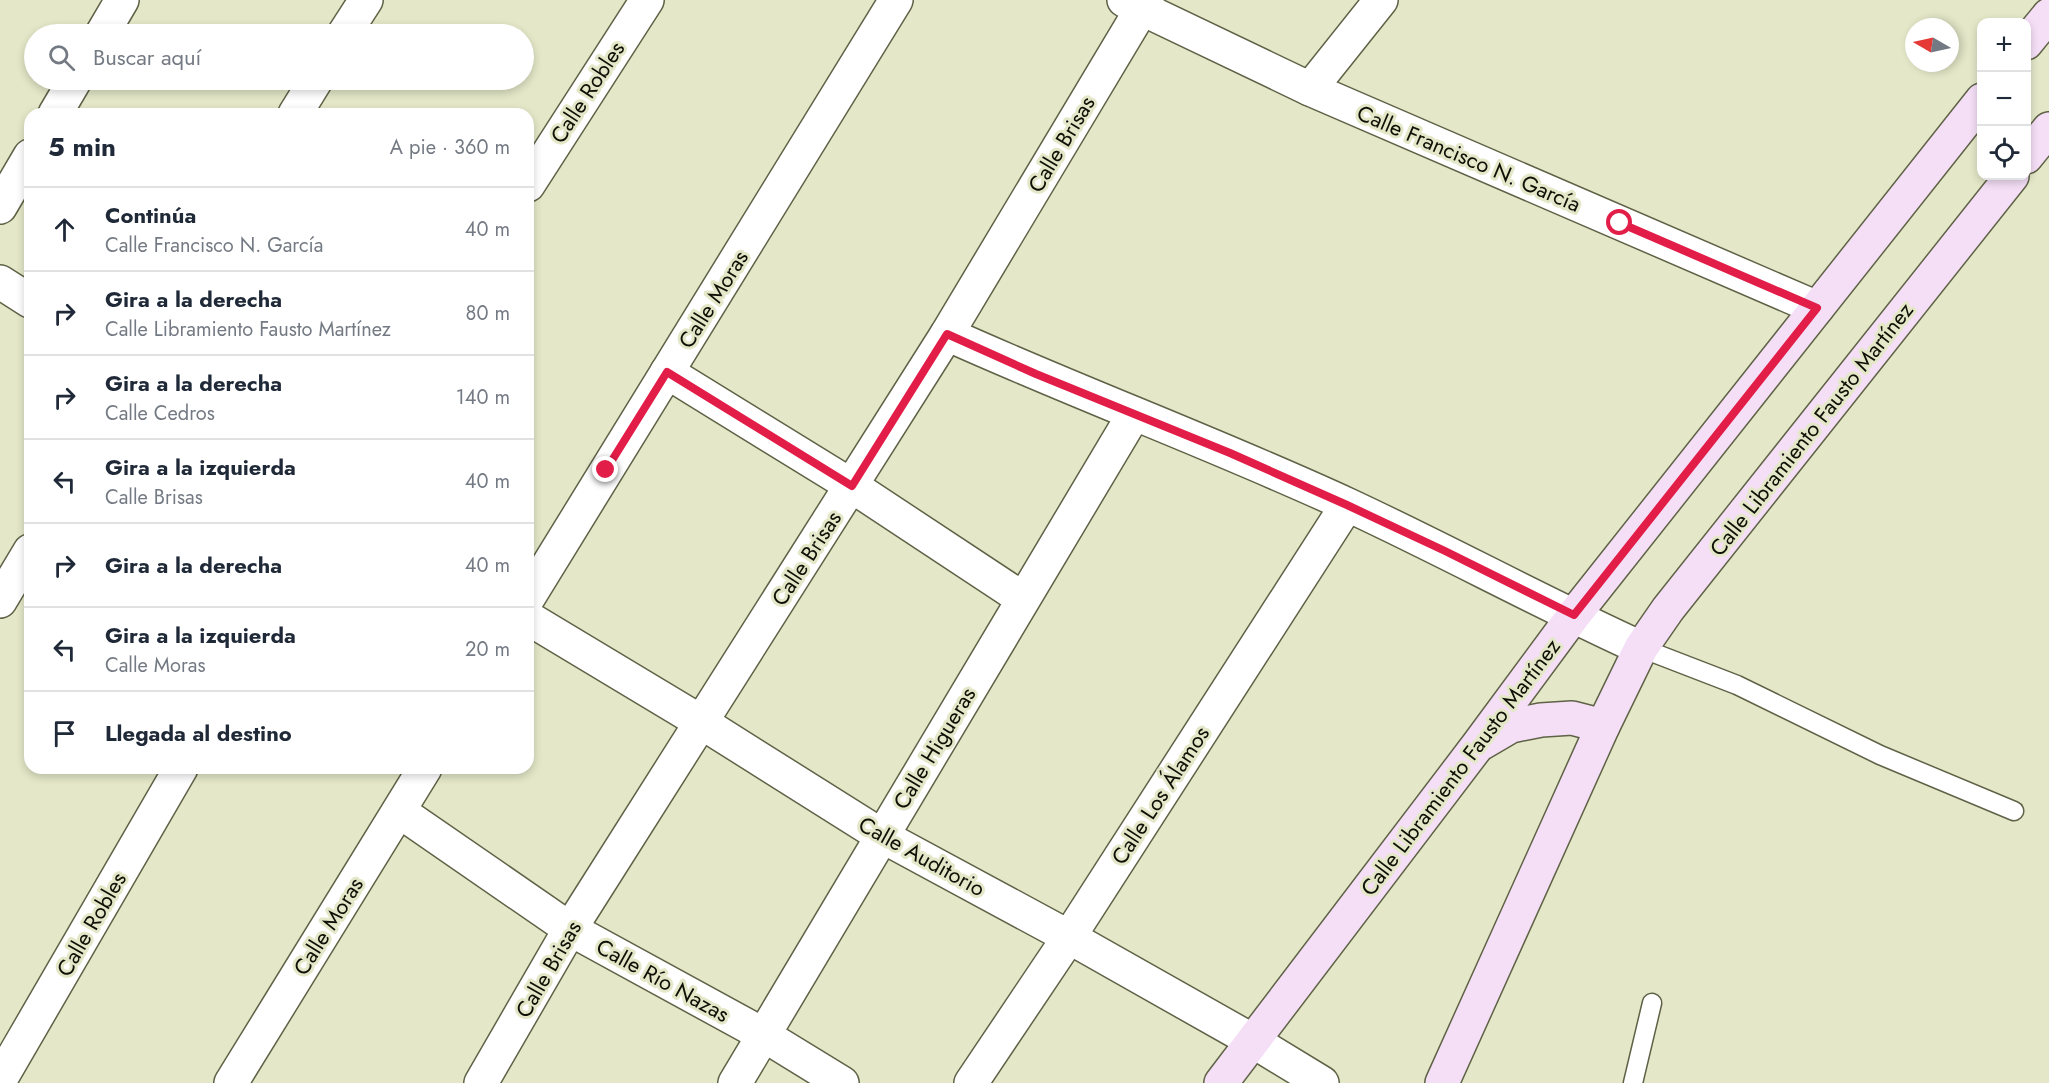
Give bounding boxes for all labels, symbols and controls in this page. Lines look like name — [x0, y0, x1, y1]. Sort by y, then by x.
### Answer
north arrow — [1905, 18, 1959, 72]
map controls — [1977, 18, 2031, 180]
button: + — [1977, 18, 2031, 72]
search box — [24, 24, 534, 90]
street label: Calle Robles — [542, 35, 632, 149]
icon: search — [45, 41, 78, 74]
text: Buscar aquí — [93, 41, 201, 73]
button: − — [1977, 72, 2031, 126]
street label: Calle Brisas — [1020, 90, 1102, 198]
street label: Calle Francisco N. García — [1352, 96, 1586, 220]
button: locate — [1977, 126, 2031, 180]
text: 5 min — [48, 128, 116, 166]
text: A pie · 360 m — [390, 133, 510, 162]
text: Continúa — [105, 199, 196, 231]
route start — [1606, 209, 1632, 235]
icon: ahead — [48, 213, 81, 246]
text: 40 m — [465, 215, 510, 244]
text: Calle Francisco N. García — [105, 231, 323, 260]
street label: Calle Moras — [670, 244, 756, 354]
text: Gira a la derecha — [105, 283, 282, 315]
street label: Calle Libramiento Fausto Martínez — [1702, 295, 1920, 563]
icon: right — [48, 297, 81, 330]
text: 80 m — [465, 299, 510, 328]
text: Calle Libramiento Fausto Martínez — [105, 315, 391, 344]
text: Gira a la derecha — [105, 367, 282, 399]
icon: right — [48, 381, 81, 414]
text: 140 m — [456, 383, 510, 412]
text: Calle Cedros — [105, 399, 215, 428]
text: Gira a la izquierda — [105, 451, 296, 483]
route end — [592, 456, 618, 482]
icon: left — [48, 465, 81, 498]
text: 40 m — [465, 467, 510, 496]
text: Calle Brisas — [105, 483, 203, 512]
street label: Calle Brisas — [763, 504, 849, 612]
icon: right — [48, 549, 81, 582]
text: Gira a la derecha — [105, 549, 282, 581]
text: 40 m — [465, 551, 510, 580]
text: Gira a la izquierda — [105, 619, 296, 651]
street label: Calle Libramiento Fausto Martínez — [1353, 632, 1567, 902]
icon: left — [48, 633, 81, 666]
text: 20 m — [465, 635, 510, 664]
text: Calle Moras — [105, 651, 205, 680]
street label: Calle Higueras — [885, 681, 983, 815]
icon: arrive — [48, 717, 81, 750]
text: Llegada al destino — [105, 717, 292, 749]
street label: Calle Los Álamos — [1103, 719, 1217, 871]
street label: Calle Auditorio — [853, 808, 991, 904]
street label: Calle Robles — [48, 866, 134, 982]
street label: Calle Moras — [285, 871, 371, 981]
street label: Calle Brisas — [507, 914, 589, 1024]
street label: Calle Río Nazas — [591, 930, 735, 1030]

